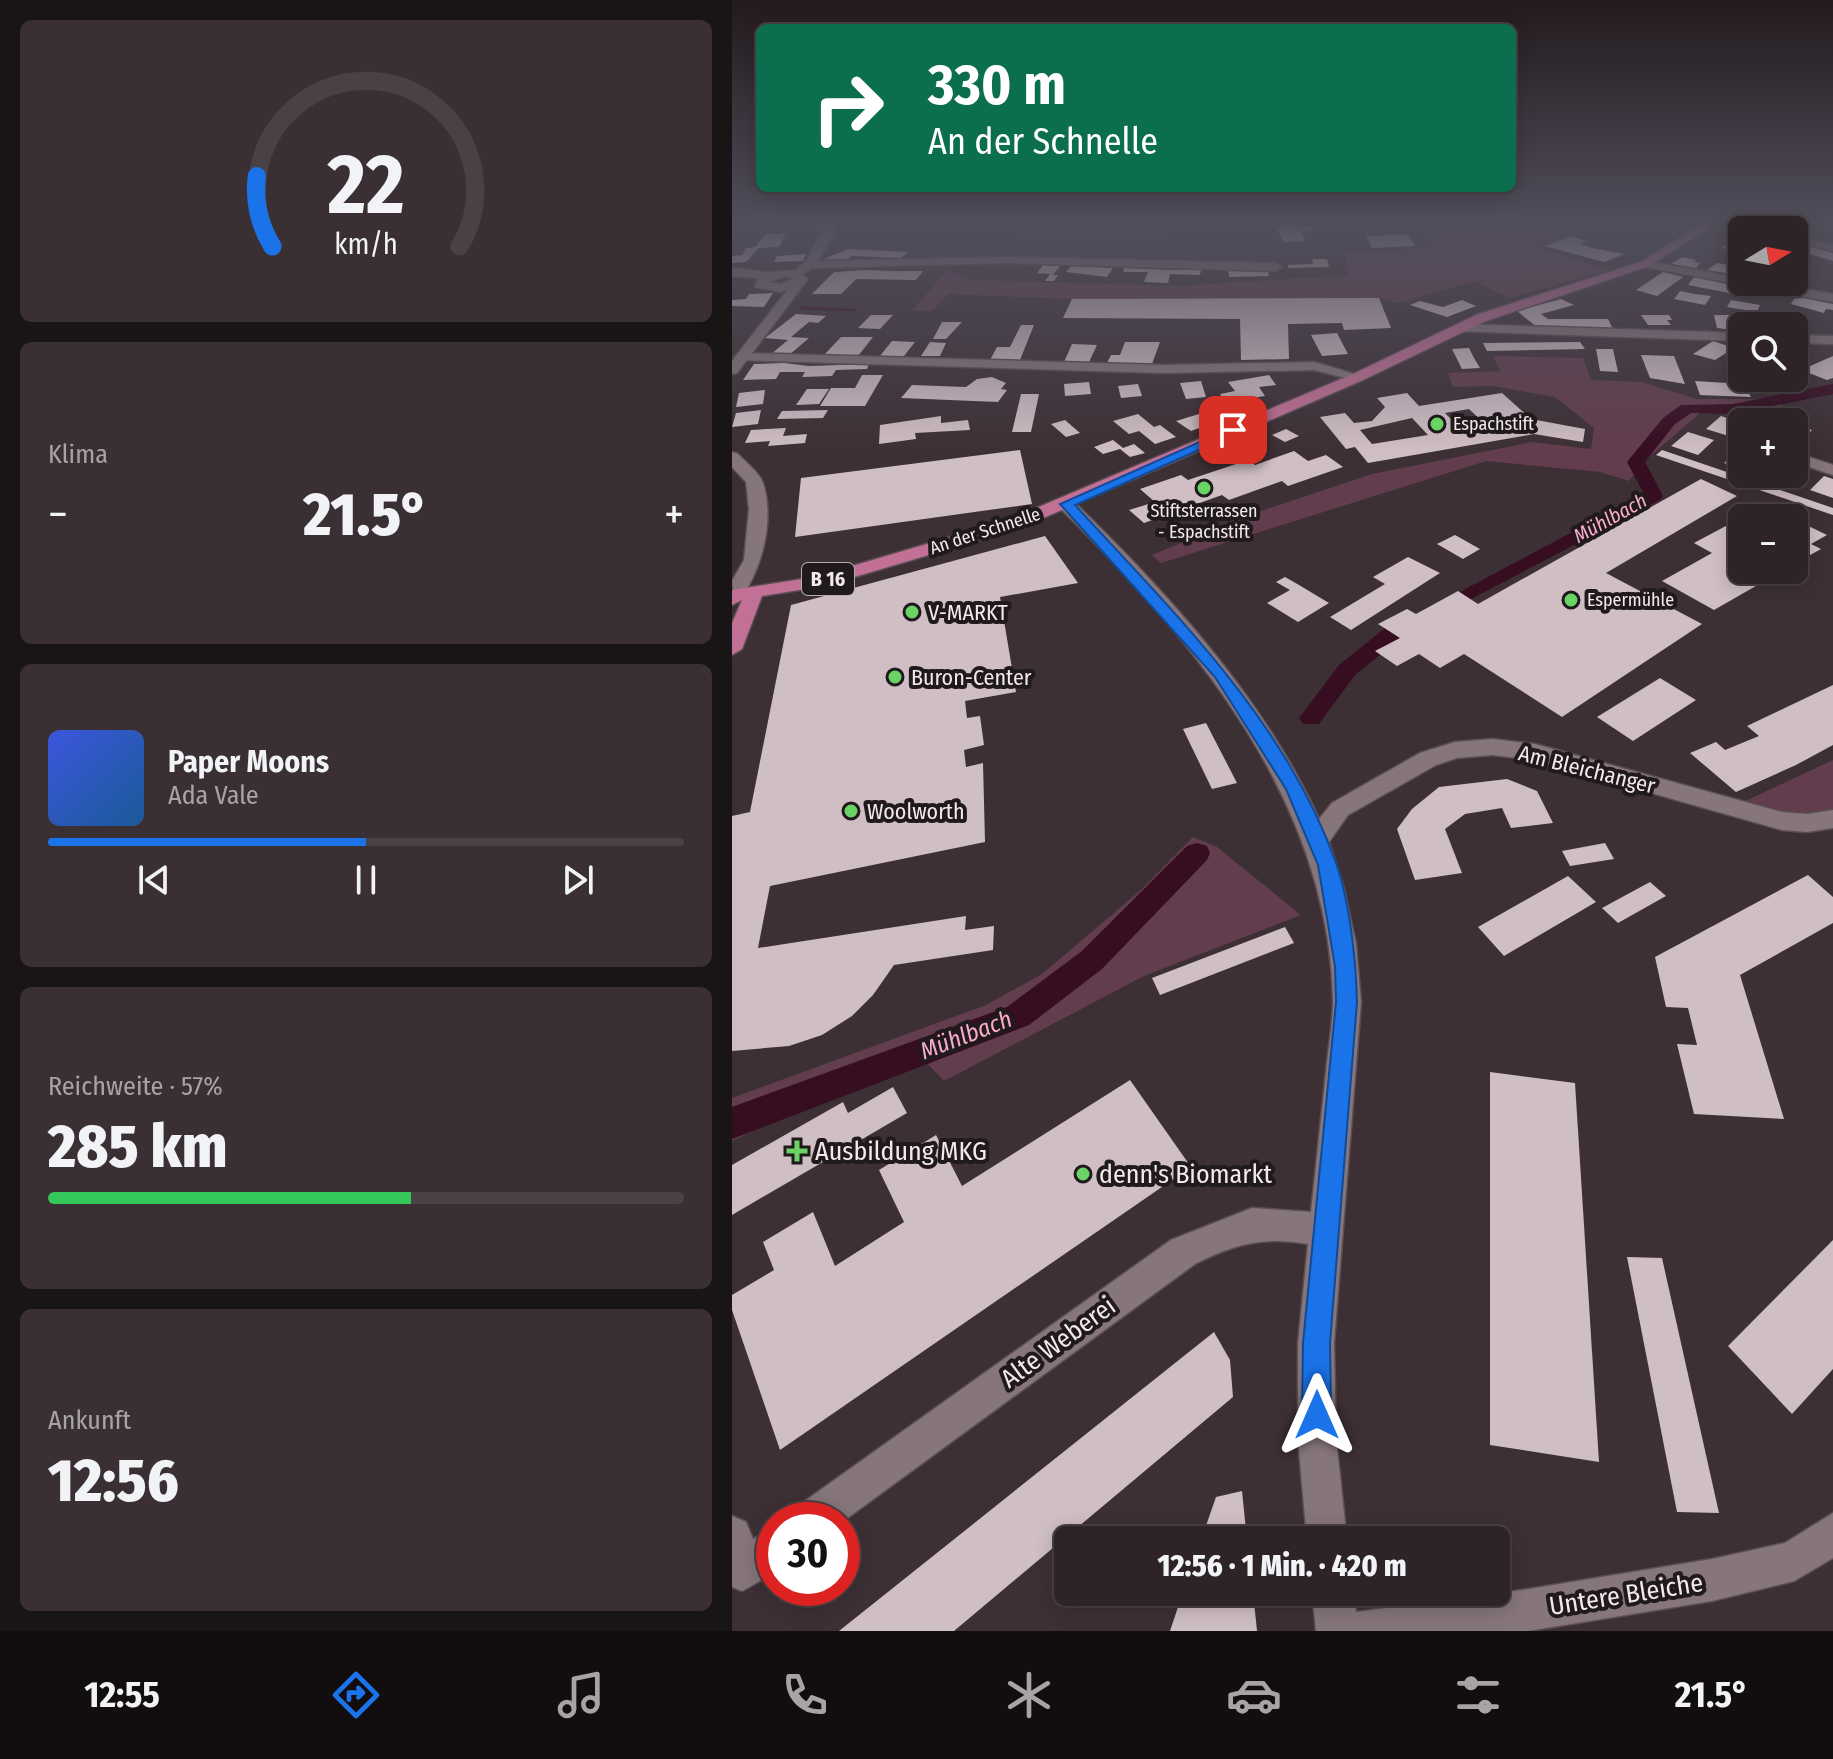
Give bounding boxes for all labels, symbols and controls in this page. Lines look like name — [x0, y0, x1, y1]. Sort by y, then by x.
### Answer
text: 330 m — [928, 52, 1066, 119]
icon: right — [796, 56, 900, 160]
text: An der Schnelle — [928, 120, 1158, 164]
text: 22 — [326, 135, 405, 235]
north arrow — [1728, 216, 1808, 296]
map controls — [1728, 216, 1808, 584]
text: km/h — [334, 227, 398, 262]
button: search — [1728, 312, 1808, 392]
pin — [1199, 396, 1267, 464]
icon: arrive — [1211, 408, 1255, 452]
button: + — [1728, 408, 1808, 488]
place label: Espachstift — [1453, 413, 1534, 435]
marker: Espachstift — [1428, 415, 1446, 433]
text: Klima — [48, 439, 108, 470]
text: 21.5° — [303, 479, 429, 551]
marker: Stiftsterrassen - Espachstift — [1195, 479, 1213, 497]
text: − — [48, 488, 68, 541]
text: + — [664, 488, 684, 541]
water label: Mühlbach — [1569, 488, 1651, 548]
place label: Stiftsterrassen - Espachstift — [1150, 500, 1258, 543]
street label: An der Schnelle — [927, 503, 1043, 559]
button: − — [1728, 504, 1808, 584]
road number: B 16 — [802, 563, 854, 595]
place label: Espermühle — [1587, 589, 1674, 611]
marker: Espermühle — [1562, 591, 1580, 609]
place label: V-MARKT — [928, 599, 1009, 626]
marker: V-MARKT — [903, 603, 921, 621]
place label: Buron-Center — [911, 664, 1032, 691]
marker: Buron-Center — [886, 668, 904, 686]
street label: Am Bleichanger — [1516, 739, 1658, 800]
text: Paper Moons — [168, 744, 329, 780]
text: Ada Vale — [168, 780, 259, 811]
place label: Woolworth — [867, 798, 965, 825]
marker: Woolworth — [842, 802, 860, 820]
icon: previous — [132, 858, 176, 902]
icon: pause — [344, 858, 388, 902]
icon: next — [556, 858, 600, 902]
water label: Mühlbach — [916, 1005, 1016, 1065]
text: Reichweite · 57% — [48, 1071, 223, 1102]
text: 285 km — [48, 1111, 227, 1183]
place label: Ausbildung MKG — [815, 1136, 987, 1167]
marker: Ausbildung MKG — [786, 1140, 808, 1162]
place label: denn's Biomarkt — [1099, 1159, 1273, 1190]
marker: denn's Biomarkt — [1074, 1165, 1092, 1183]
street label: Alte Weberei — [995, 1290, 1122, 1394]
position arrow — [1275, 1373, 1359, 1457]
text: Ankunft — [48, 1405, 131, 1436]
text: 12:56 — [48, 1445, 179, 1517]
speed limit sign: 30 — [756, 1502, 860, 1606]
text: 12:56 · 1 Min. · 420 m — [1157, 1548, 1407, 1584]
street label: Untere Bleiche — [1547, 1567, 1705, 1622]
icon: directions — [328, 1667, 384, 1723]
icon: music — [553, 1667, 609, 1723]
icon: phone — [777, 1667, 833, 1723]
icon: climate — [1001, 1667, 1057, 1723]
icon: car — [1226, 1667, 1282, 1723]
icon: filters — [1450, 1667, 1506, 1723]
text: 12:55 — [84, 1673, 160, 1717]
text: 21.5° — [1675, 1673, 1749, 1717]

